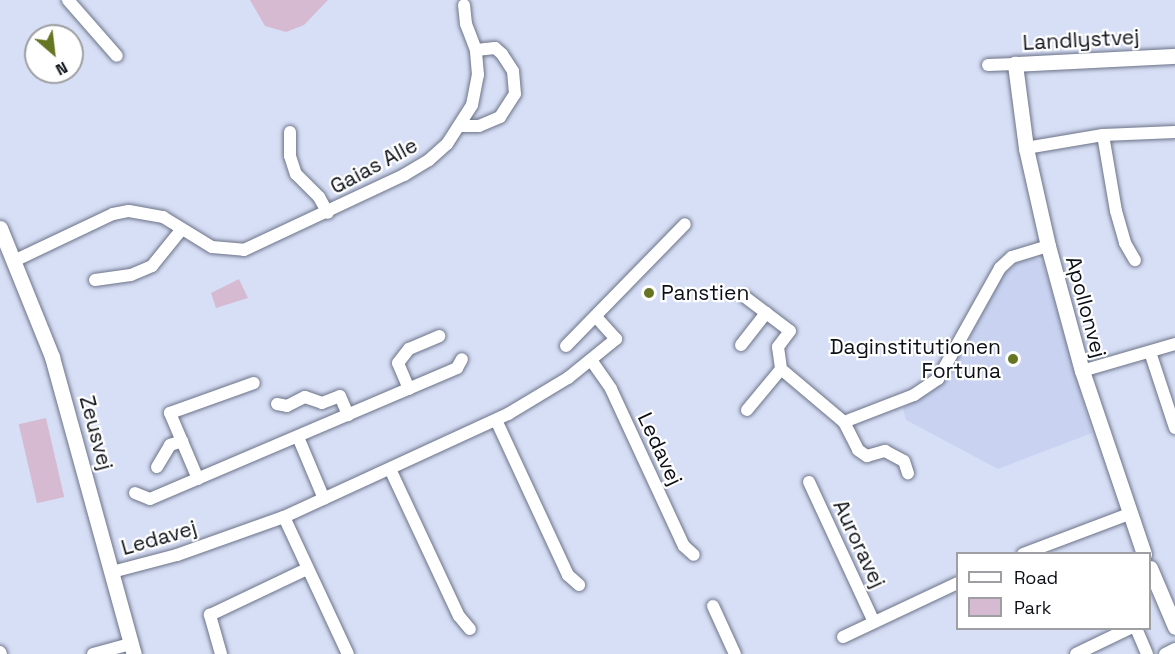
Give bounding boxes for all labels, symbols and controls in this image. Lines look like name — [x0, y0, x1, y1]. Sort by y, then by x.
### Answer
north arrow — [24, 24, 84, 84]
street label: Landlystvej — [1022, 24, 1140, 56]
text: N — [52, 57, 71, 80]
street label: Gaias Alle — [326, 132, 422, 200]
street label: Apollonvej — [1060, 253, 1112, 361]
place label: Panstien — [661, 280, 749, 306]
marker: Panstien — [642, 286, 656, 300]
place label: Daginstitutionen Fortuna — [830, 334, 1001, 384]
marker: Daginstitutionen Fortuna — [1006, 352, 1020, 366]
street label: Zeusvej — [74, 393, 118, 473]
street label: Ledavej — [632, 409, 688, 489]
street label: Auroravej — [828, 496, 890, 592]
street label: Ledavej — [118, 515, 200, 561]
legend — [956, 552, 1151, 630]
text: Road — [1014, 566, 1058, 589]
text: Park — [1014, 596, 1051, 619]

